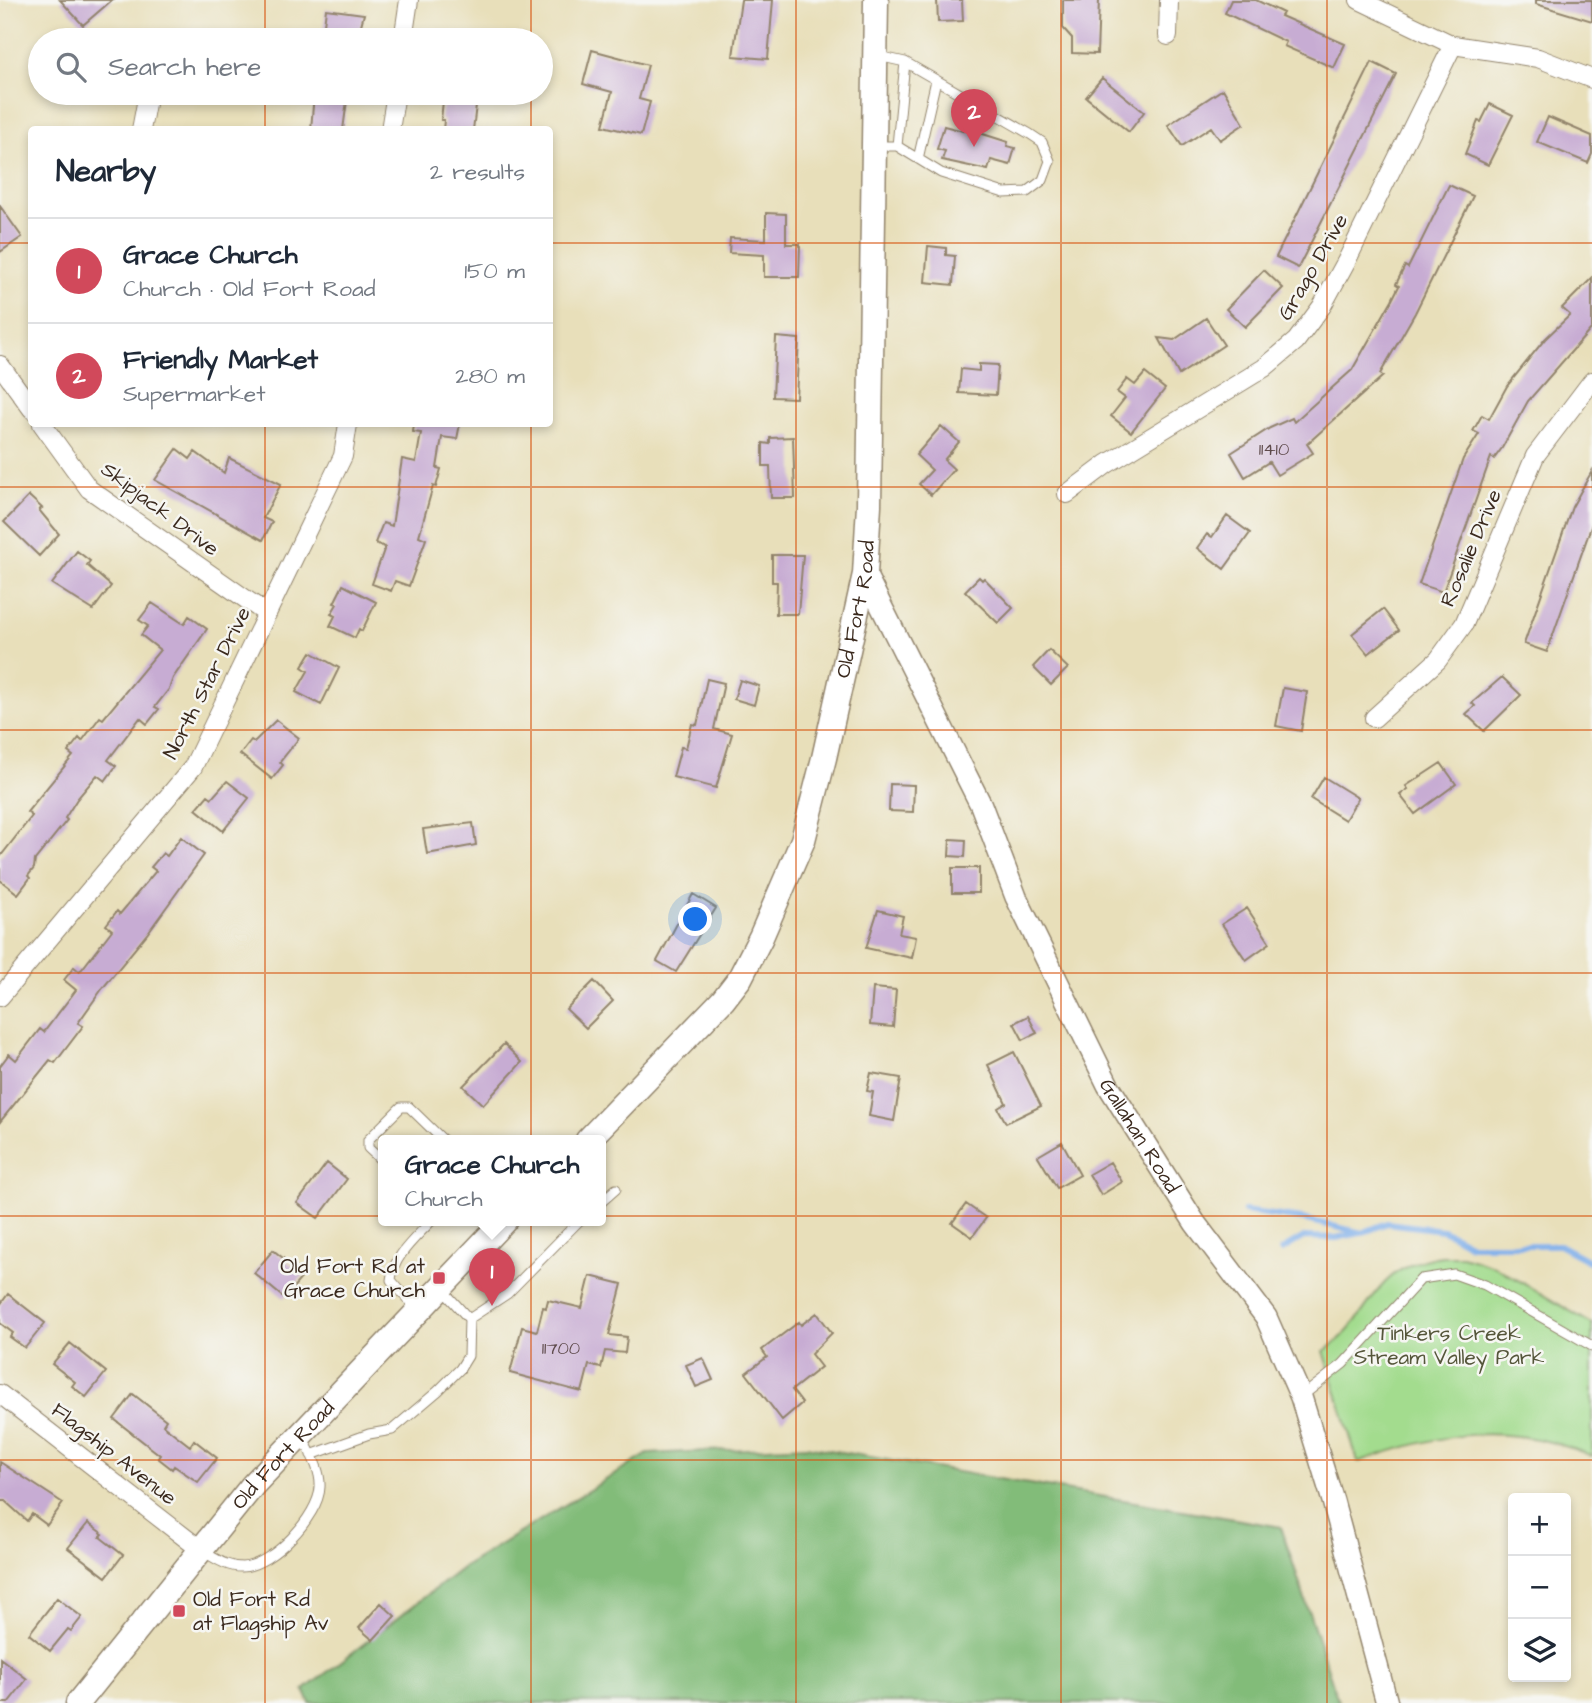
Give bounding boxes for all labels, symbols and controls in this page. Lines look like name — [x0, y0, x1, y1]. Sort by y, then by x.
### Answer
search box — [28, 28, 553, 105]
icon: search — [52, 48, 90, 86]
text: Search here — [108, 49, 261, 85]
pin: 2 — [951, 89, 997, 147]
text: Nearby — [56, 151, 156, 193]
text: 2 results — [430, 156, 525, 188]
street label: Grago Drive — [1271, 208, 1357, 327]
text: Grace Church — [123, 237, 298, 273]
text: 1 — [78, 255, 80, 287]
text: 150 m — [464, 255, 525, 287]
text: Church · Old Fort Road — [123, 273, 376, 305]
text: Friendly Market — [123, 342, 318, 378]
text: 2 — [72, 360, 86, 392]
text: 280 m — [455, 360, 525, 392]
text: Supermarket — [123, 378, 266, 410]
house number: 11410 — [1259, 437, 1289, 462]
street label: Skipjack Drive — [94, 455, 225, 564]
street label: Rosalie Drive — [1433, 485, 1509, 611]
street label: Old Fort Road — [828, 539, 881, 681]
street label: North Star Drive — [156, 602, 258, 764]
your location — [678, 902, 712, 936]
street label: Gallahan Road — [1093, 1072, 1187, 1199]
popup — [378, 1135, 606, 1226]
text: Grace Church — [405, 1147, 579, 1183]
text: Church — [405, 1183, 483, 1215]
pin: 1 — [469, 1248, 515, 1306]
place label: Old Fort Rd at Grace Church — [280, 1252, 426, 1305]
marker: Old Fort Rd at Grace Church — [431, 1270, 447, 1286]
park label: Tinkers Creek Stream Valley Park — [1354, 1319, 1544, 1374]
house number: 11700 — [542, 1336, 580, 1361]
street label: Old Fort Road — [225, 1393, 341, 1515]
street label: Flagship Avenue — [44, 1396, 183, 1514]
map controls — [1508, 1493, 1571, 1682]
button: + — [1508, 1493, 1571, 1556]
button: − — [1508, 1556, 1571, 1619]
place label: Old Fort Rd at Flagship Av — [193, 1585, 329, 1640]
marker: Old Fort Rd at Flagship Av — [171, 1603, 187, 1619]
button: layers — [1508, 1619, 1571, 1682]

